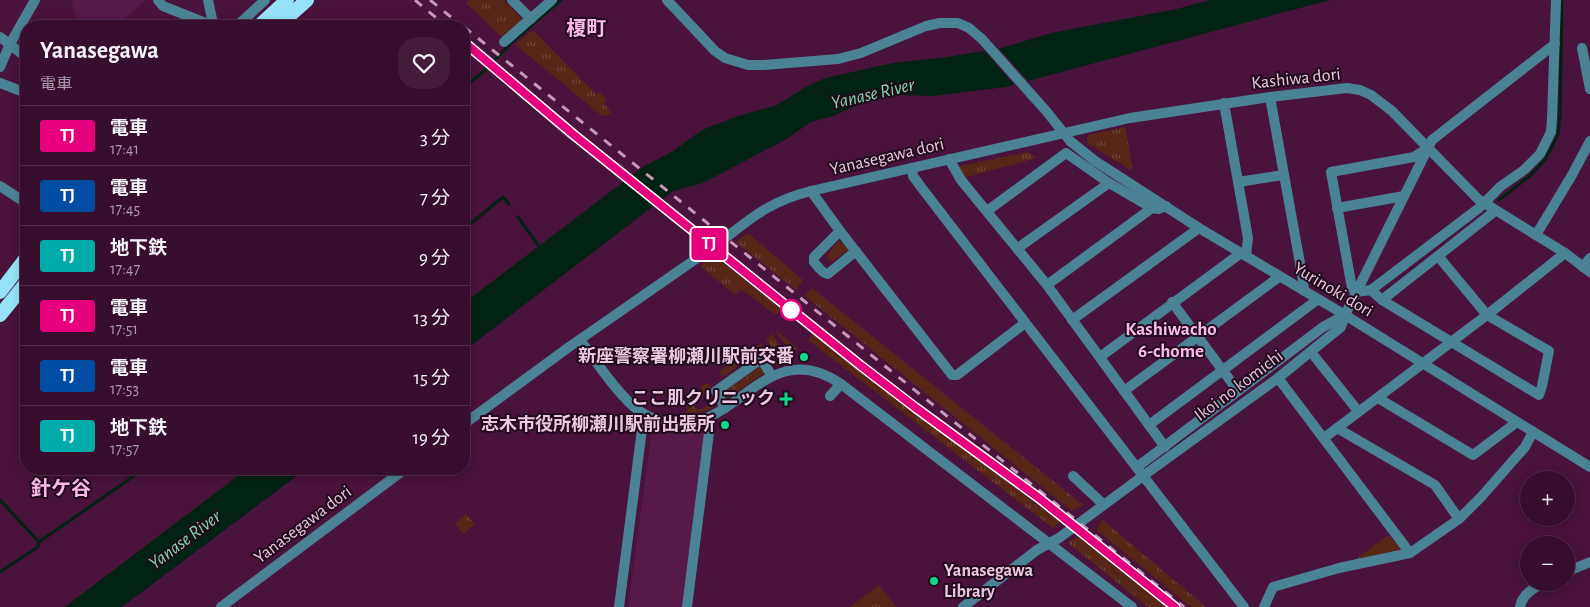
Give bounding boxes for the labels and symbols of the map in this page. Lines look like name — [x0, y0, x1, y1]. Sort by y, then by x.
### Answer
district label: 榎町 — [566, 18, 606, 39]
street label: Kashiwa dori — [1250, 65, 1342, 93]
water label: Yanase River — [829, 75, 917, 113]
street label: Yanasegawa dori — [828, 135, 946, 179]
line badge: TJ — [686, 228, 732, 260]
street label: Yurinoki dori — [1290, 259, 1376, 321]
unlabelled marker — [780, 299, 802, 321]
district label: Kashiwacho 6-chome — [1125, 320, 1217, 361]
place label: 新座警察署柳瀬川駅前交番 — [578, 346, 794, 366]
street label: Ikoi no komichi — [1191, 347, 1287, 425]
marker: 新座警察署柳瀬川駅前交番 — [798, 351, 810, 363]
place label: ここ肌クリニック — [631, 389, 775, 408]
marker: ここ肌クリニック — [779, 392, 793, 406]
place label: 志木市役所柳瀬川駅前出張所 — [481, 414, 715, 434]
marker: 志木市役所柳瀬川駅前出張所 — [719, 419, 731, 431]
district label: 針ケ谷 — [31, 477, 91, 499]
street label: Yanasegawa dori — [251, 483, 355, 567]
water label: Yanase River — [145, 506, 225, 573]
place label: Yanasegawa Library — [944, 562, 1033, 601]
marker: Yanasegawa Library — [928, 575, 940, 587]

